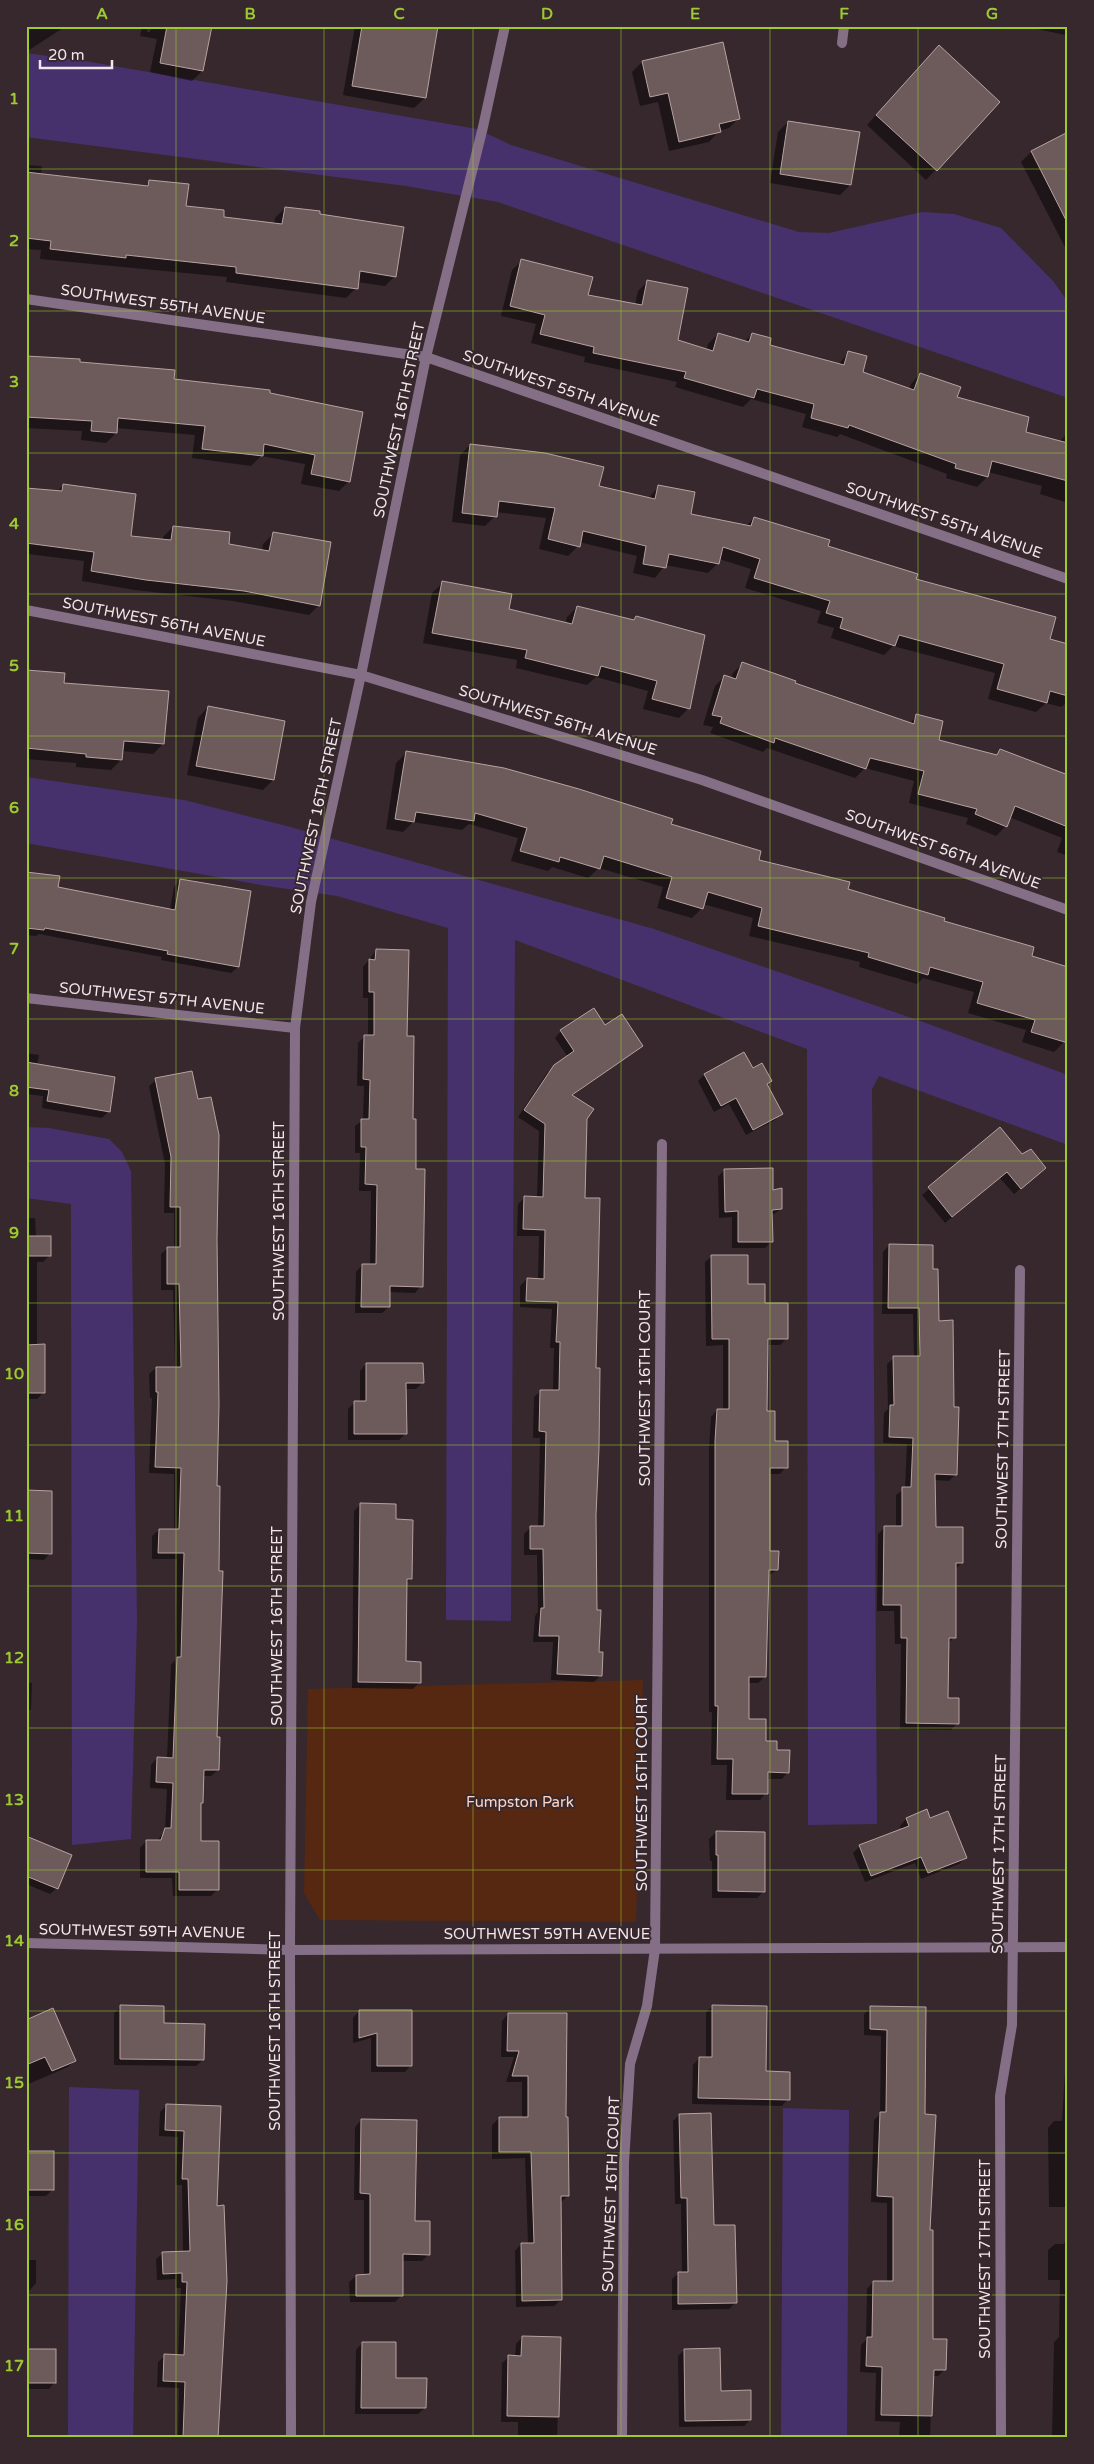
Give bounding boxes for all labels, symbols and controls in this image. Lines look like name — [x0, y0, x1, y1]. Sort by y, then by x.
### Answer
text: A — [96, 4, 108, 24]
text: B — [244, 4, 256, 24]
text: C — [393, 4, 405, 24]
text: D — [541, 4, 553, 24]
text: E — [690, 4, 700, 24]
text: F — [839, 4, 849, 24]
text: G — [986, 4, 998, 24]
scale bar — [40, 38, 112, 70]
text: 20 m — [48, 46, 85, 64]
text: 1 — [9, 89, 19, 109]
text: 2 — [9, 231, 19, 251]
street label: SOUTHWEST 55TH AVENUE — [60, 281, 266, 327]
street label: SOUTHWEST 16TH STREET — [369, 320, 429, 520]
street label: SOUTHWEST 55TH AVENUE — [460, 346, 662, 430]
text: 3 — [9, 372, 19, 392]
street label: SOUTHWEST 55TH AVENUE — [843, 478, 1045, 562]
text: 4 — [9, 514, 19, 534]
street label: SOUTHWEST 56TH AVENUE — [61, 593, 267, 651]
text: 5 — [9, 656, 19, 676]
street label: SOUTHWEST 56TH AVENUE — [457, 681, 659, 759]
street label: SOUTHWEST 16TH STREET — [286, 716, 346, 916]
text: 6 — [9, 798, 19, 818]
street label: SOUTHWEST 56TH AVENUE — [843, 805, 1043, 893]
text: 7 — [9, 939, 19, 959]
street label: SOUTHWEST 57TH AVENUE — [58, 978, 266, 1018]
text: 8 — [9, 1081, 19, 1101]
street label: SOUTHWEST 16TH STREET — [270, 1121, 288, 1321]
text: 9 — [9, 1223, 19, 1243]
street label: SOUTHWEST 16TH COURT — [636, 1290, 654, 1486]
street label: SOUTHWEST 17TH STREET — [992, 1349, 1014, 1549]
text: 10 — [4, 1364, 24, 1384]
text: 11 — [4, 1506, 24, 1526]
street label: SOUTHWEST 16TH STREET — [268, 1526, 286, 1726]
text: 12 — [4, 1648, 24, 1668]
street label: SOUTHWEST 16TH COURT — [633, 1695, 651, 1891]
street label: SOUTHWEST 17TH STREET — [988, 1754, 1010, 1954]
text: 13 — [4, 1790, 24, 1810]
park label: Fumpston Park — [466, 1793, 574, 1811]
street label: SOUTHWEST 59TH AVENUE — [39, 1920, 245, 1942]
street label: SOUTHWEST 59TH AVENUE — [444, 1925, 650, 1943]
text: 14 — [4, 1931, 24, 1951]
street label: SOUTHWEST 16TH STREET — [266, 1931, 284, 2131]
text: 15 — [4, 2073, 24, 2093]
street label: SOUTHWEST 16TH COURT — [599, 2096, 623, 2292]
street label: SOUTHWEST 17TH STREET — [976, 2159, 994, 2359]
text: 16 — [4, 2215, 24, 2235]
text: 17 — [4, 2356, 24, 2376]

